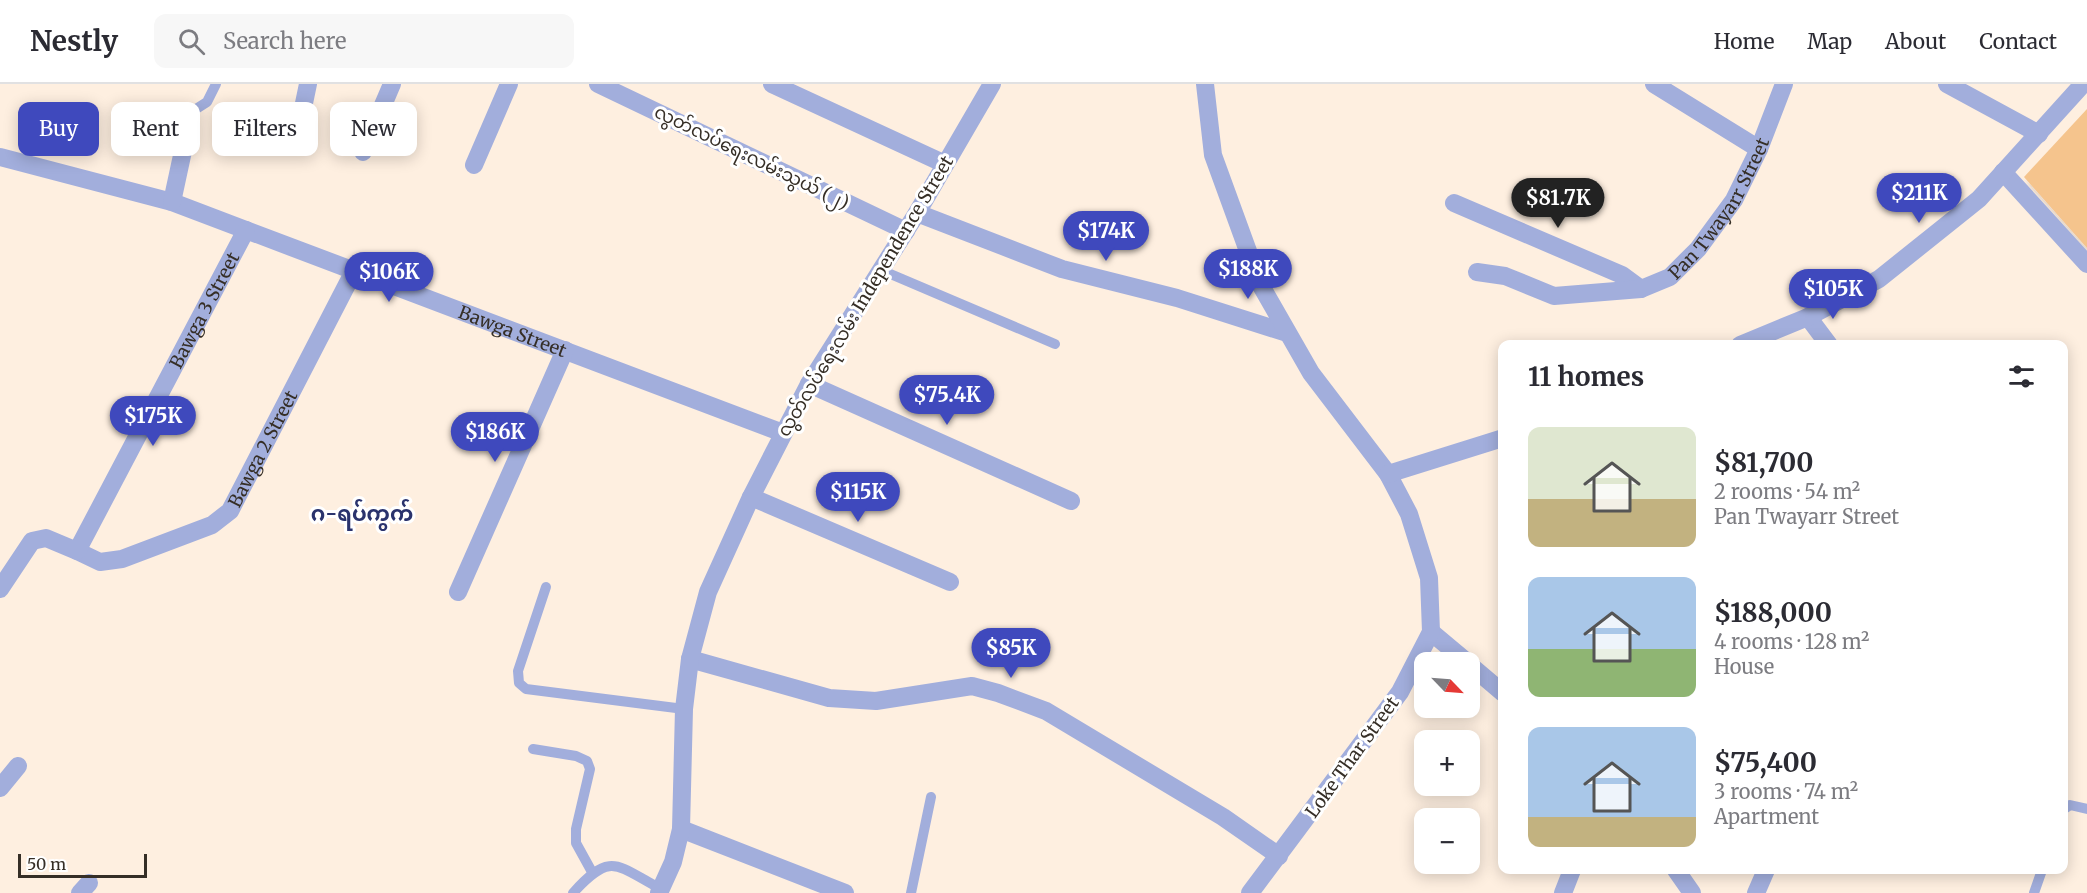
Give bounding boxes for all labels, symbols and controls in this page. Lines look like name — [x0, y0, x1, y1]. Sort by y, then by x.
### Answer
search box — [154, 14, 574, 68]
text: Nestly — [30, 23, 118, 59]
icon: search — [175, 25, 208, 58]
text: Search here — [223, 27, 346, 55]
text: Home — [1714, 28, 1774, 55]
text: Map — [1807, 28, 1852, 55]
text: About — [1885, 28, 1946, 55]
text: Contact — [1979, 28, 2057, 55]
street label: လွတ်လပ်ရေးလမ်းသွယ် (၂) — [649, 99, 854, 218]
chip: Buy — [18, 102, 99, 156]
chip: Rent — [111, 102, 200, 156]
chip: Filters — [212, 102, 318, 156]
chip: New — [330, 102, 417, 156]
street label: Pan Twayarr Street — [1663, 134, 1774, 284]
street label: လွတ်လပ်ရေးလမ်း Independence Street — [771, 151, 962, 443]
pin: $211K — [1877, 173, 1961, 224]
pin: $81.7K — [1509, 178, 1607, 229]
text: $211K — [1891, 180, 1947, 205]
text: $81.7K — [1525, 185, 1591, 210]
pin: $174K — [1064, 211, 1148, 262]
text: $174K — [1077, 218, 1135, 243]
street label: Bawga 3 Street — [164, 248, 244, 372]
pin: $188K — [1206, 249, 1290, 300]
pin: $106K — [347, 252, 431, 303]
text: $188K — [1218, 256, 1278, 281]
text: $106K — [358, 259, 420, 284]
pin: $105K — [1791, 269, 1875, 320]
text: $105K — [1803, 276, 1863, 301]
street label: Bawga Street — [455, 300, 570, 362]
text: 11 homes — [1528, 360, 1644, 393]
icon: filters — [2005, 360, 2038, 393]
pin: $75.4K — [898, 375, 996, 426]
text: $75.4K — [913, 382, 981, 407]
street label: Bawga 2 Street — [223, 386, 302, 511]
pin: $175K — [111, 396, 195, 447]
text: $175K — [124, 403, 182, 428]
pin: $186K — [453, 412, 537, 463]
text: $186K — [465, 419, 525, 444]
text: $81,700 — [1714, 446, 1814, 479]
icon: home — [1576, 451, 1648, 523]
pin: $115K — [816, 472, 900, 523]
text: $115K — [830, 479, 886, 504]
text: 2 rooms · 54 m² — [1714, 479, 1860, 504]
district label: ဂ-ရပ်ကွက် — [311, 498, 413, 531]
text: Pan Twayarr Street — [1714, 504, 1899, 529]
text: $188,000 — [1714, 596, 1832, 629]
icon: home — [1576, 601, 1648, 673]
pin: $85K — [975, 628, 1047, 679]
text: 4 rooms · 128 m² — [1714, 629, 1869, 654]
text: $85K — [986, 635, 1036, 660]
north arrow — [1414, 652, 1480, 718]
map controls — [1414, 652, 1480, 874]
text: House — [1714, 654, 1774, 679]
street label: Loke Thar Street — [1300, 692, 1404, 822]
button: + — [1414, 730, 1480, 796]
text: $75,400 — [1714, 746, 1817, 779]
icon: home — [1576, 751, 1648, 823]
text: 3 rooms · 74 m² — [1714, 779, 1858, 804]
text: Apartment — [1714, 804, 1819, 829]
button: − — [1414, 808, 1480, 874]
scale bar — [18, 851, 147, 878]
text: 50 m — [27, 854, 66, 874]

